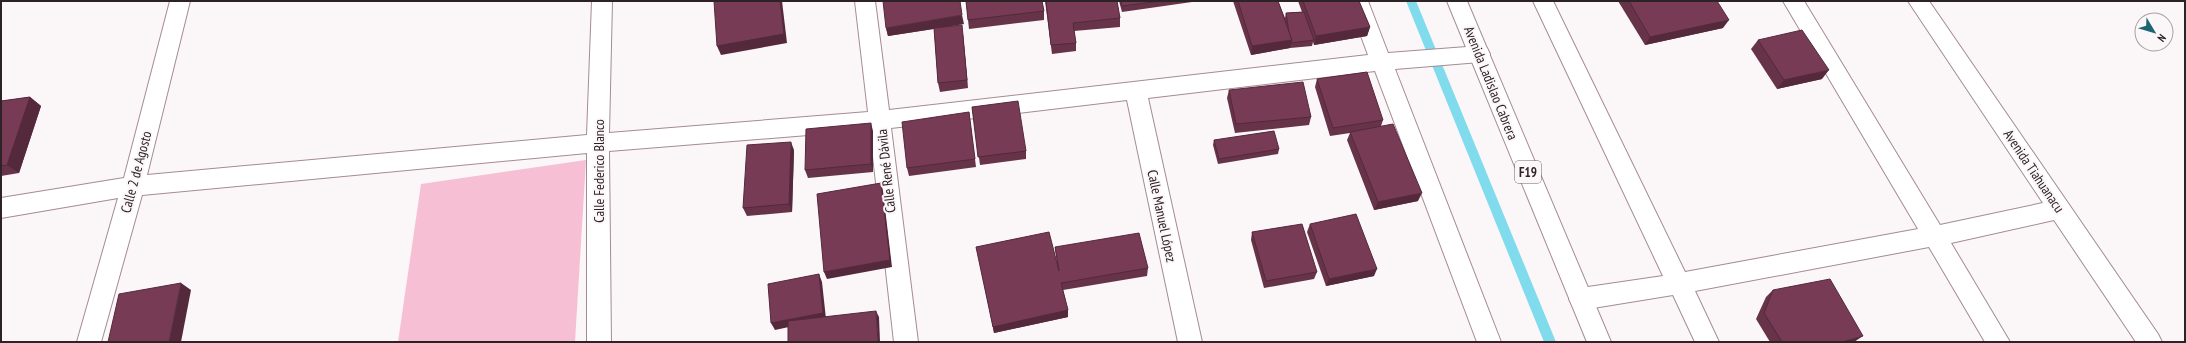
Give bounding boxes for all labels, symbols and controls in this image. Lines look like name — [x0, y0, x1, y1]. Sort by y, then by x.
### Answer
north arrow — [2134, 12, 2174, 52]
street label: Avenida Ladislao Cabrera — [1460, 23, 1522, 143]
text: N — [2155, 32, 2169, 45]
street label: Calle Federico Blanco — [590, 119, 608, 223]
street label: Avenida Tiahuanacu — [2000, 126, 2068, 216]
street label: Calle René Dávila — [873, 128, 899, 214]
street label: Calle 2 de Agosto — [116, 129, 156, 215]
road number: F19 — [1515, 161, 1541, 183]
street label: Calle Manuel López — [1143, 168, 1181, 264]

